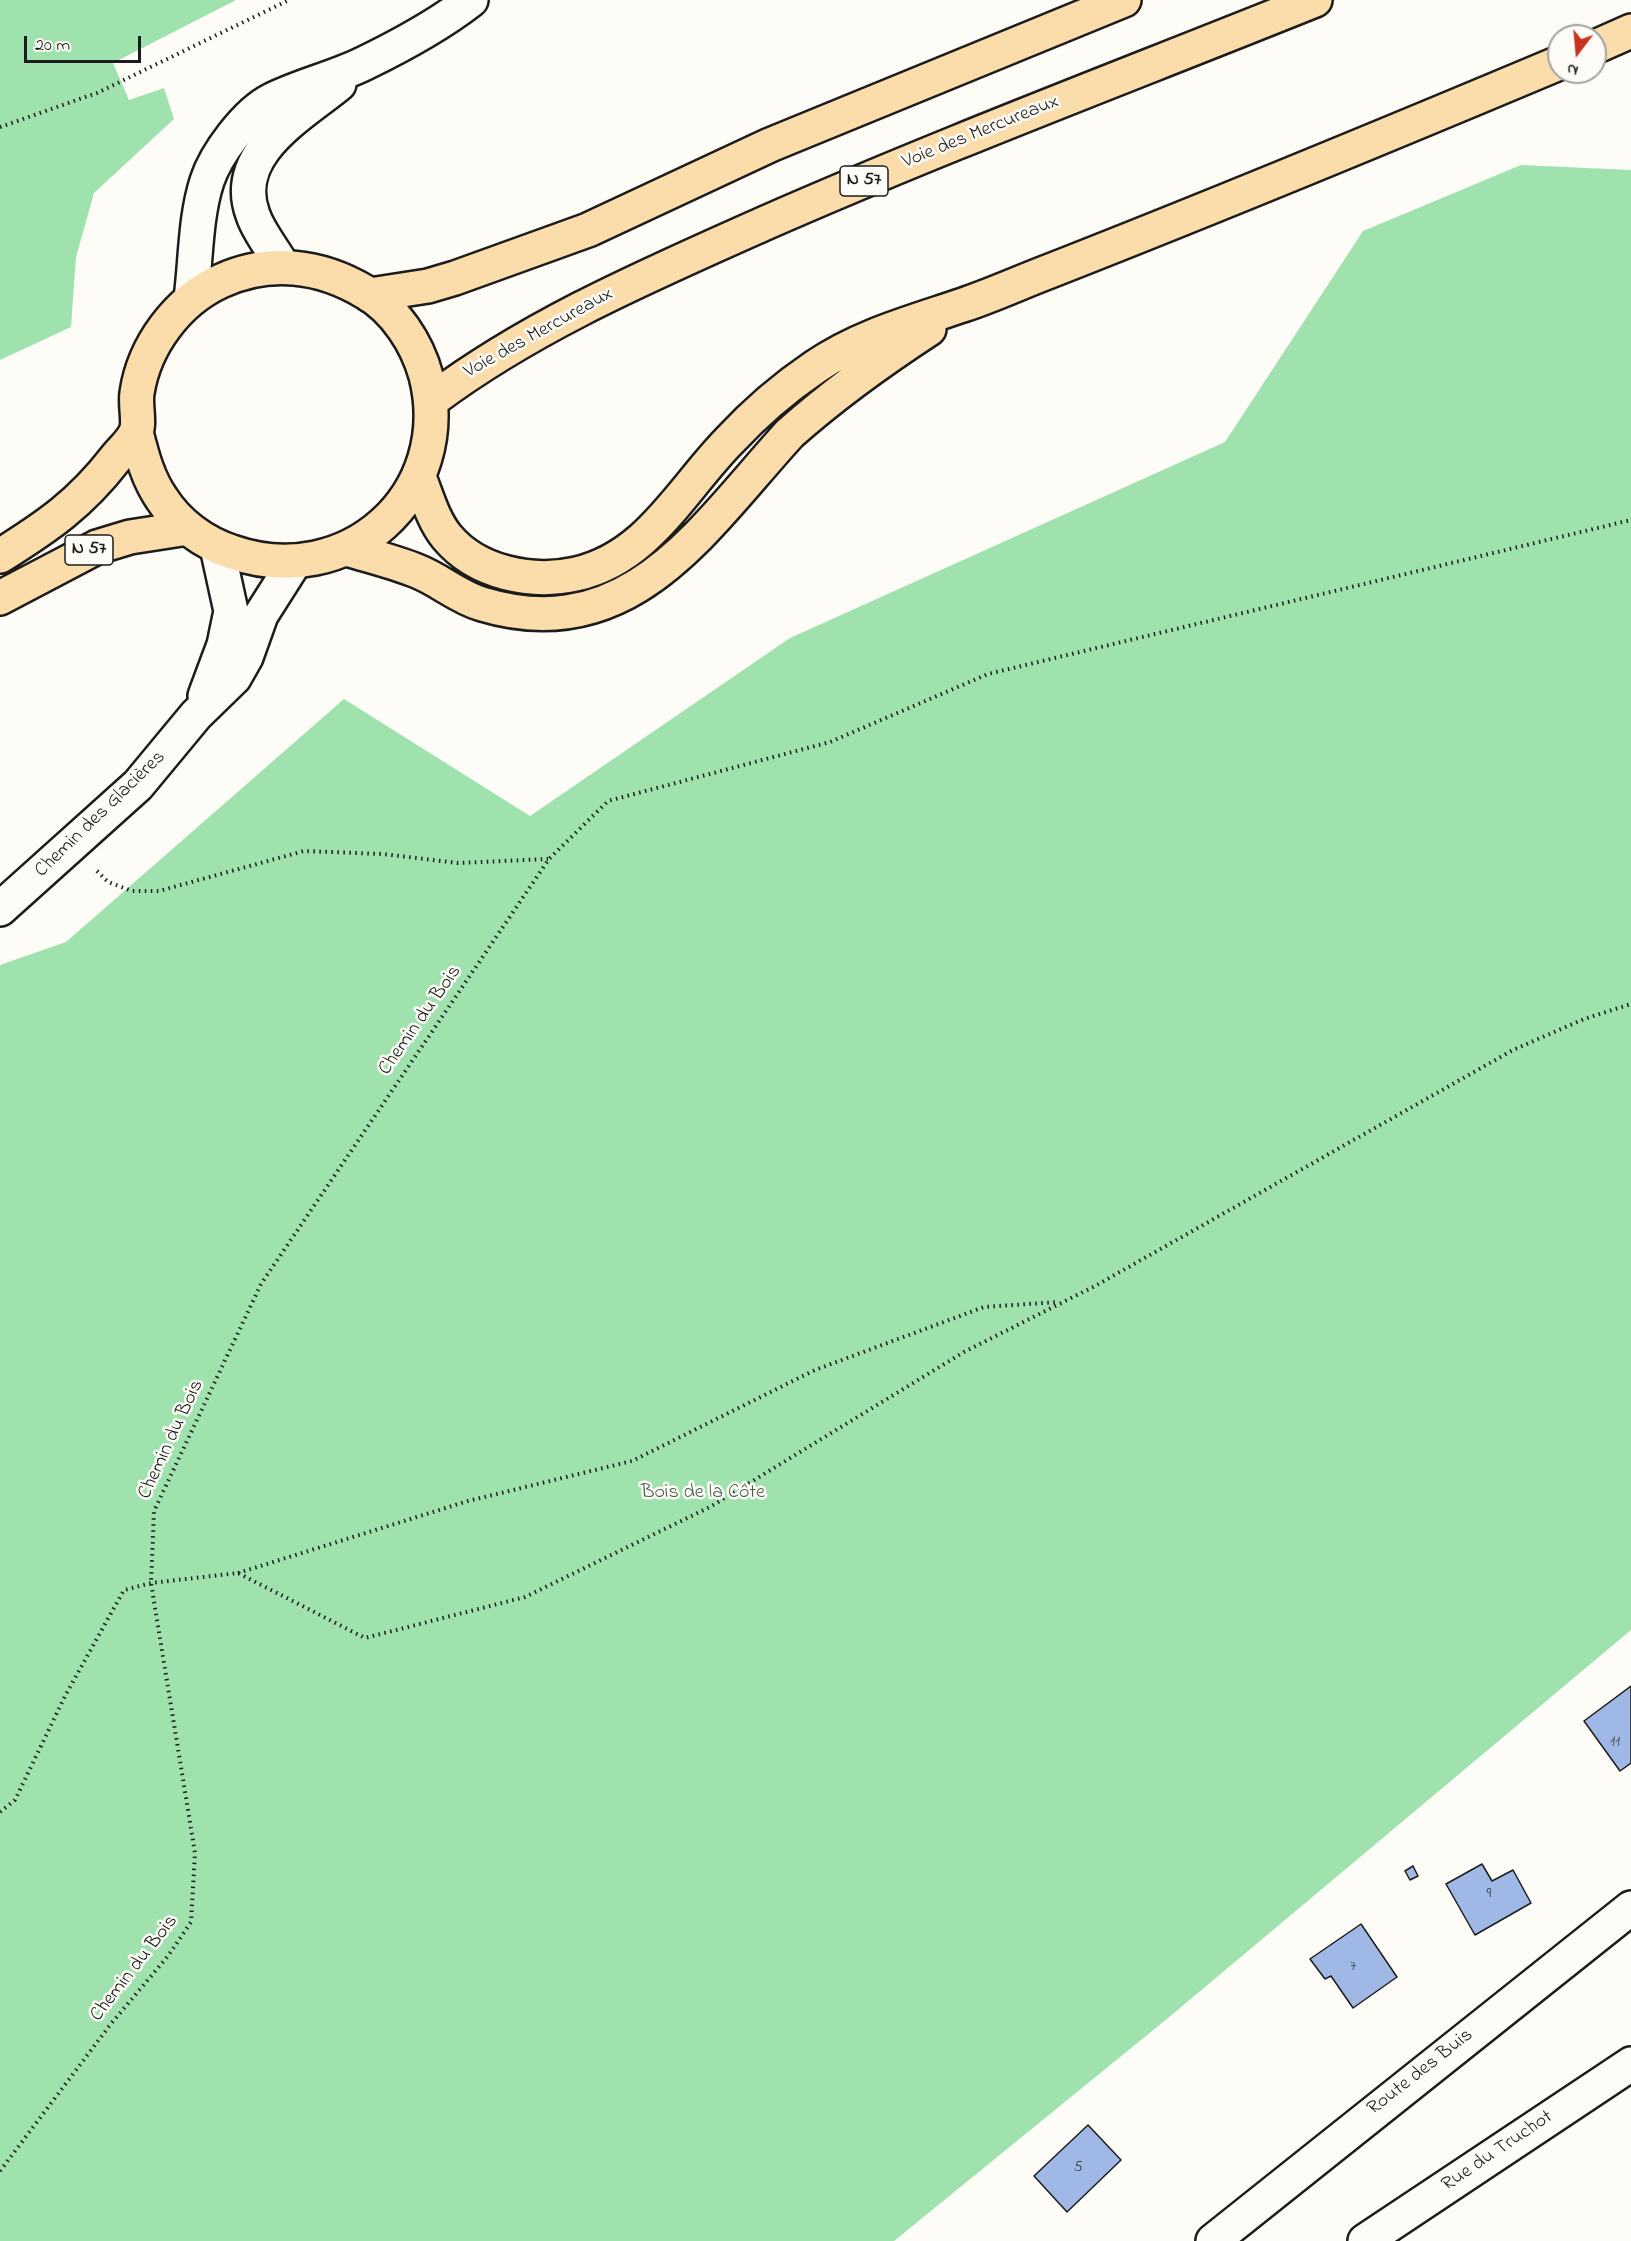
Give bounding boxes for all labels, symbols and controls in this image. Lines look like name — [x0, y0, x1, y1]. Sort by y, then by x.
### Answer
scale bar — [27, 24, 144, 62]
north arrow — [1547, 24, 1607, 84]
text: 20 m — [35, 33, 70, 59]
text: N — [1564, 56, 1581, 82]
street label: Voie des Mercureaux — [899, 91, 1063, 175]
road number: N 57 — [840, 166, 888, 196]
street label: Voie des Mercureaux — [460, 283, 618, 385]
road number: N 57 — [65, 535, 113, 565]
street label: Chemin des Glacières — [31, 747, 171, 883]
street label: Chemin du Bois — [374, 961, 468, 1081]
street label: Chemin du Bois — [134, 1377, 210, 1503]
park label: Bois de la Côte — [641, 1482, 765, 1506]
house number: 11 — [1610, 1732, 1620, 1752]
house number: 9 — [1487, 1884, 1491, 1904]
street label: Chemin du Bois — [86, 1911, 184, 2027]
house number: 7 — [1350, 1957, 1356, 1977]
street label: Route des Buis — [1363, 2024, 1479, 2122]
street label: Rue du Truchot — [1438, 2106, 1558, 2198]
house number: 5 — [1073, 2158, 1083, 2178]

